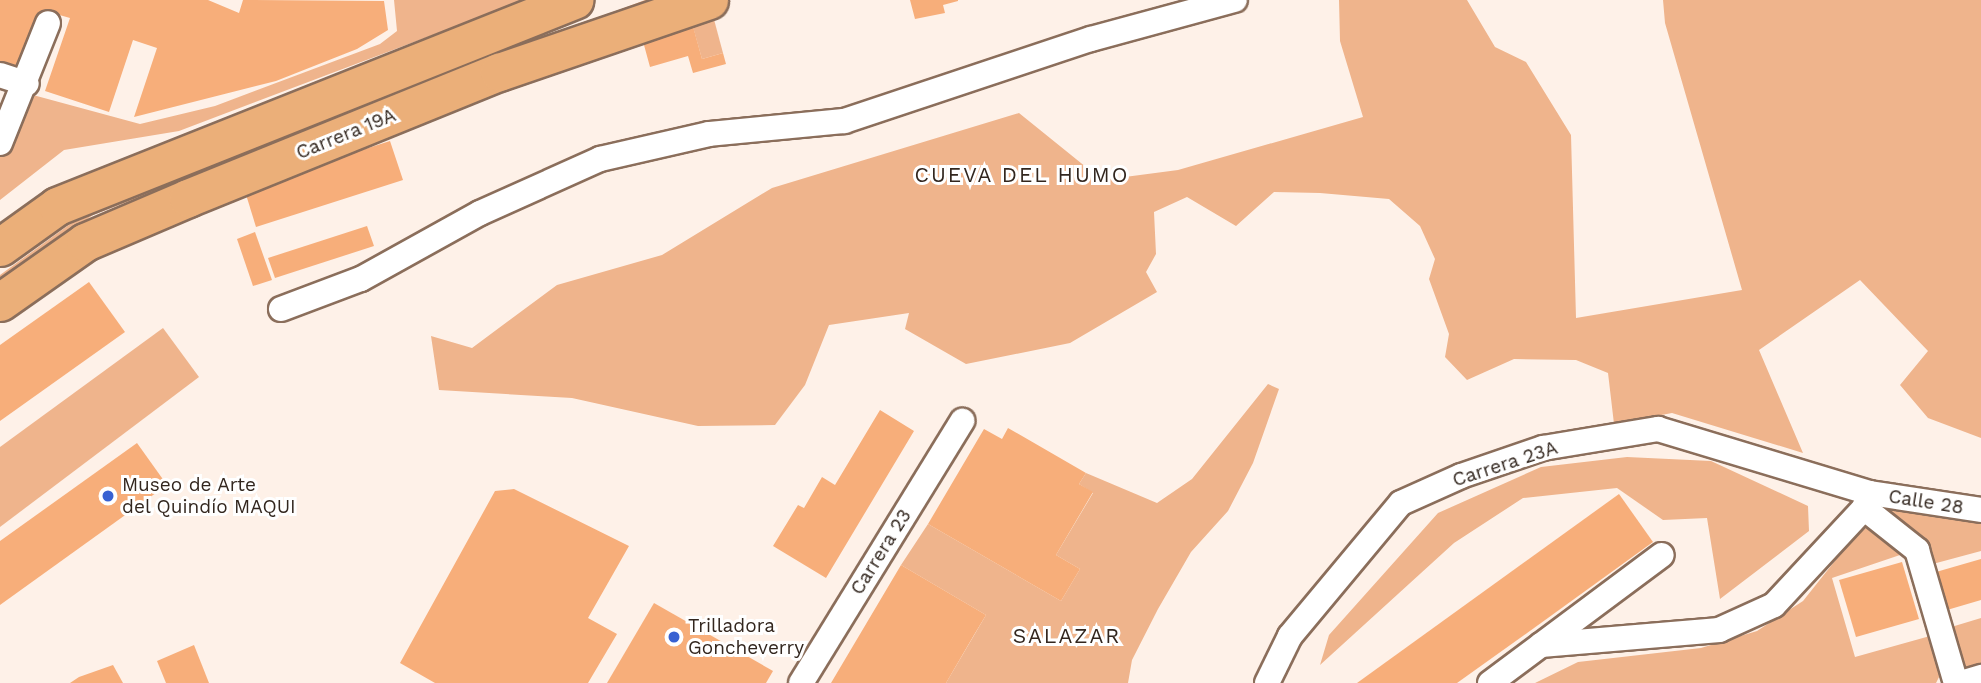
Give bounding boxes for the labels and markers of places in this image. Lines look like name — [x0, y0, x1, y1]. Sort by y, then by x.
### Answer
place label: Museo de Arte del Quindío MAQUI — [122, 474, 296, 518]
marker: Museo de Arte del Quindío MAQUI — [100, 488, 116, 504]
place label: Trilladora Goncheverry — [688, 615, 804, 659]
marker: Trilladora Goncheverry — [666, 629, 682, 645]

